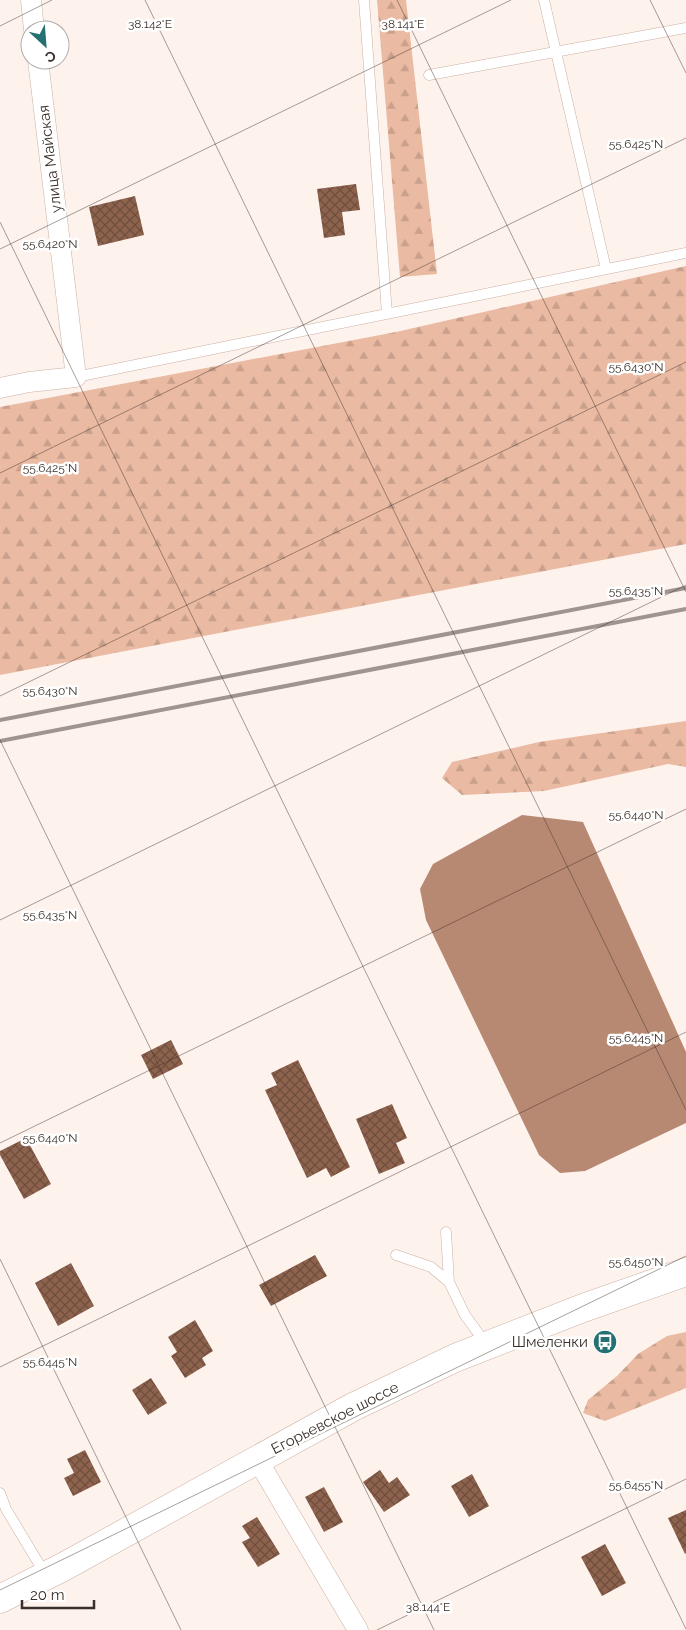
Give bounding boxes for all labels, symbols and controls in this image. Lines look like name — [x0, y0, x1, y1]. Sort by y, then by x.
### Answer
text: 38.142°E — [128, 17, 172, 31]
text: 38.141°E — [382, 17, 424, 31]
north arrow — [20, 20, 70, 70]
text: С — [43, 47, 59, 66]
street label: улица Майская — [34, 104, 66, 214]
text: 55.6425°N — [609, 137, 663, 151]
text: 55.6420°N — [23, 237, 77, 251]
text: 55.6430°N — [608, 360, 664, 374]
text: 55.6425°N — [23, 461, 77, 475]
text: 55.6435°N — [609, 584, 663, 598]
text: 55.6430°N — [22, 684, 78, 698]
text: 55.6440°N — [608, 808, 664, 822]
text: 55.6435°N — [23, 908, 77, 922]
text: 55.6445°N — [609, 1031, 663, 1045]
text: 55.6440°N — [22, 1131, 78, 1145]
text: 55.6450°N — [608, 1255, 664, 1269]
bus stop icon: Шмеленки — [592, 1329, 618, 1355]
place label: Шмеленки — [512, 1333, 588, 1351]
text: 55.6445°N — [23, 1355, 77, 1369]
street label: Егорьевское шоссе — [268, 1378, 402, 1458]
text: 55.6455°N — [609, 1478, 663, 1492]
scale bar — [22, 1578, 95, 1610]
text: 20 m — [30, 1586, 65, 1604]
text: 38.144°E — [406, 1600, 450, 1614]

